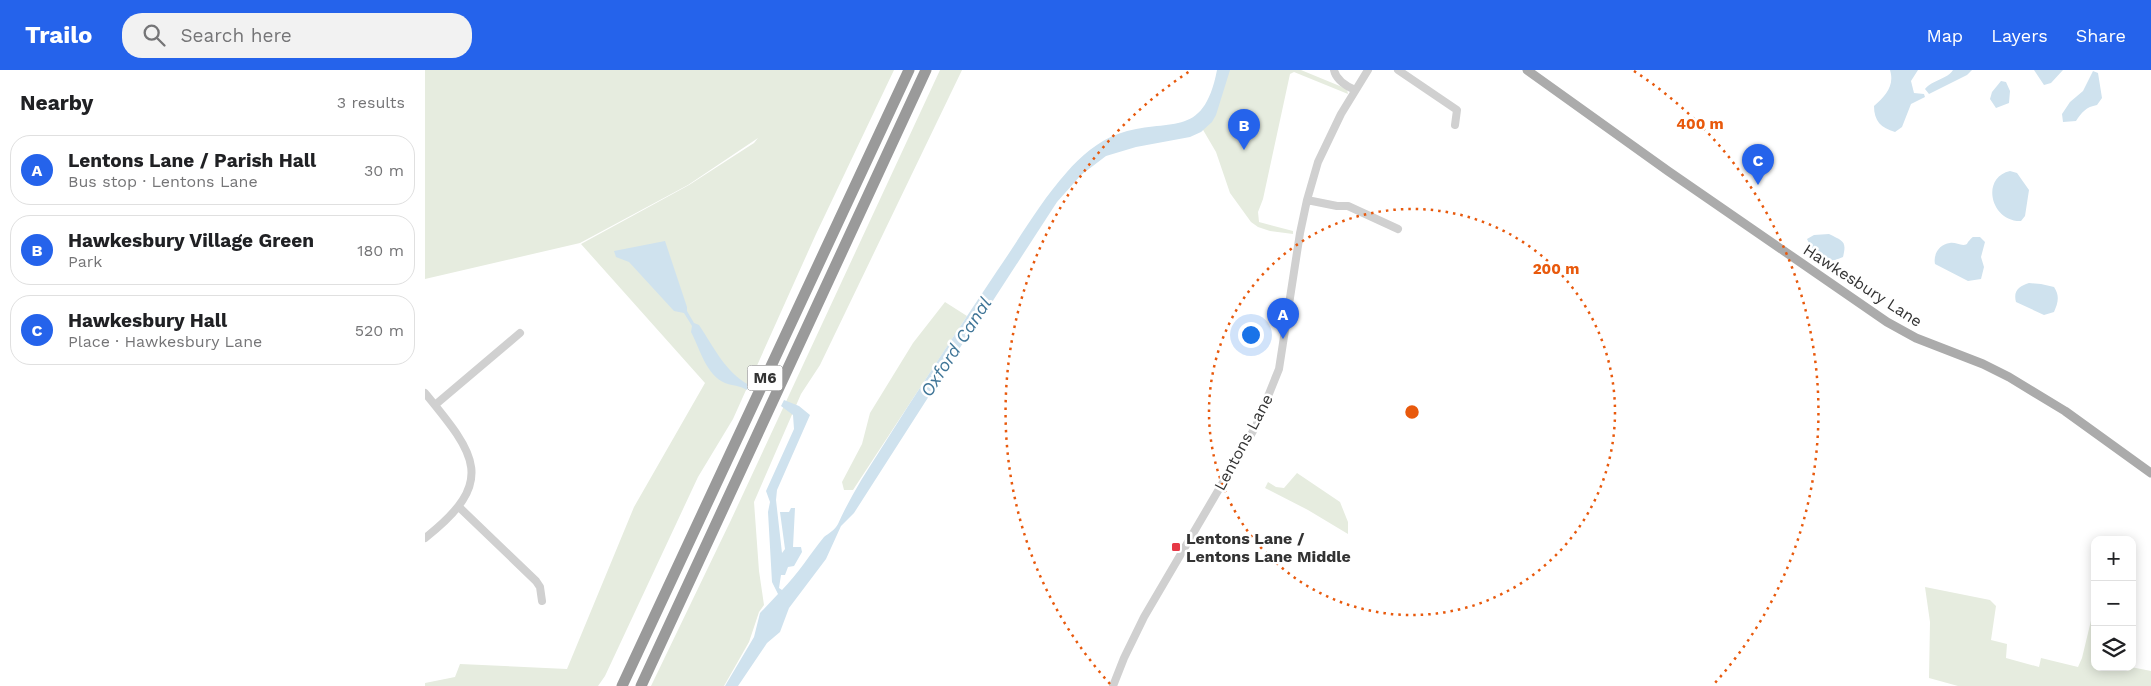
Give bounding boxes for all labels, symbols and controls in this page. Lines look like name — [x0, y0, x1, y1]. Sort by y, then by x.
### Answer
search box — [122, 13, 472, 58]
text: Trailo — [25, 21, 92, 49]
icon: search — [140, 21, 168, 49]
text: Search here — [180, 24, 292, 47]
text: Map — [1926, 25, 1963, 46]
text: Layers — [1991, 25, 2048, 46]
text: Share — [2076, 25, 2126, 46]
text: Nearby — [20, 90, 93, 115]
text: 3 results — [337, 93, 405, 112]
pin: B — [1228, 109, 1260, 150]
text: 400 m — [1676, 115, 1724, 133]
pin: C — [1742, 144, 1774, 185]
text: Lentons Lane / Parish Hall — [68, 149, 316, 172]
text: A — [32, 161, 42, 180]
text: 30 m — [364, 161, 404, 180]
text: Bus stop · Lentons Lane — [68, 172, 258, 191]
text: Hawkesbury Village Green — [68, 229, 314, 252]
street label: Hawkesbury Lane — [1800, 240, 1926, 331]
text: B — [32, 241, 42, 260]
text: 180 m — [357, 241, 404, 260]
text: Park — [68, 252, 102, 271]
text: 200 m — [1533, 260, 1579, 278]
water label: Oxford Canal — [916, 293, 995, 400]
pin: A — [1267, 298, 1299, 339]
text: Hawkesbury Hall — [68, 309, 227, 332]
text: C — [32, 321, 42, 340]
text: 520 m — [355, 321, 404, 340]
your location — [1238, 322, 1264, 348]
text: Place · Hawkesbury Lane — [68, 332, 262, 351]
road number: M6 — [747, 366, 783, 390]
street label: Lentons Lane — [1210, 391, 1277, 494]
centre of rings — [1403, 403, 1421, 421]
place label: Lentons Lane / Lentons Lane Middle — [1186, 529, 1351, 566]
map controls — [2091, 536, 2136, 671]
button: + — [2091, 536, 2136, 581]
marker: Lentons Lane / Lentons Lane Middle — [1170, 541, 1182, 553]
button: − — [2091, 581, 2136, 626]
button: layers — [2091, 626, 2136, 671]

